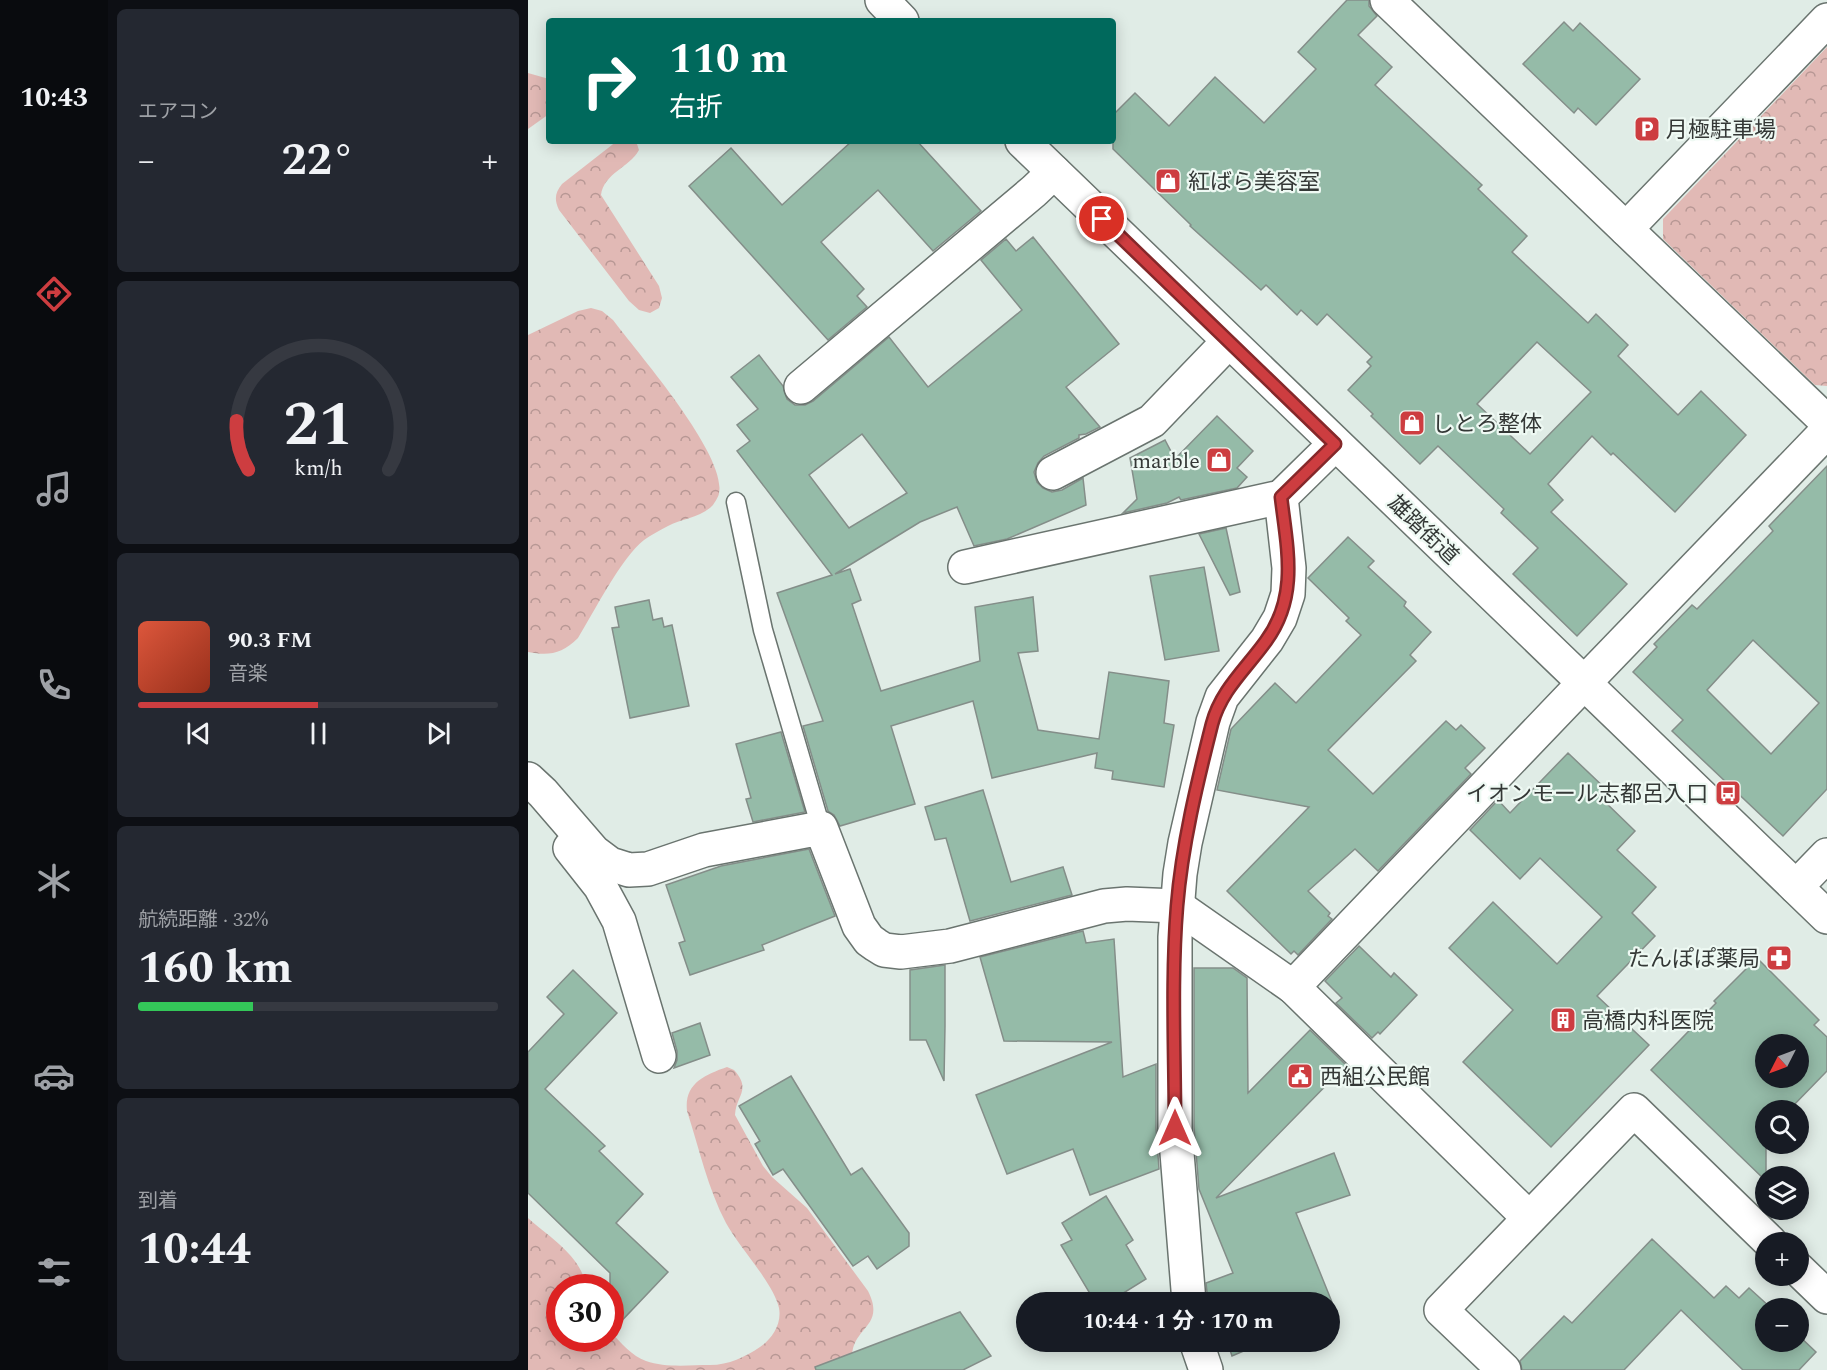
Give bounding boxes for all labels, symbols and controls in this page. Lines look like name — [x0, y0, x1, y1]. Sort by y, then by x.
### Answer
text: 110 m — [669, 28, 788, 91]
icon: right — [570, 42, 648, 120]
text: 10:43 — [20, 77, 88, 119]
text: 右折 — [669, 87, 723, 129]
text: エアコン — [138, 97, 218, 127]
parking icon: 月極駐車場 — [1632, 114, 1662, 144]
place label: 月極駐車場 — [1666, 114, 1776, 147]
text: 22° — [282, 126, 355, 195]
text: − — [138, 136, 155, 186]
text: + — [482, 136, 498, 186]
shop icon: 紅ばら美容室 — [1153, 166, 1183, 196]
place label: 紅ばら美容室 — [1188, 166, 1320, 199]
pin — [1076, 193, 1127, 244]
icon: arrive — [1085, 202, 1118, 235]
icon: directions — [33, 273, 75, 315]
text: 21 — [283, 378, 353, 473]
shop icon: しとろ整体 — [1397, 408, 1427, 438]
place label: しとろ整体 — [1432, 408, 1542, 441]
place label: marble — [1132, 445, 1200, 478]
shop icon: marble — [1204, 445, 1234, 475]
text: km/h — [294, 452, 342, 485]
icon: music — [33, 468, 75, 510]
street label: 雄踏街道 — [1380, 488, 1466, 573]
text: 90.3 FM — [228, 624, 312, 657]
text: 音楽 — [228, 659, 268, 689]
icon: phone — [33, 664, 75, 706]
icon: previous — [182, 717, 215, 750]
icon: pause — [302, 717, 335, 750]
icon: next — [422, 717, 455, 750]
place label: イオンモール志都呂入口 — [1466, 778, 1708, 811]
bus stop icon: イオンモール志都呂入口 — [1713, 778, 1743, 808]
icon: climate — [33, 860, 75, 902]
text: 航続距離 · 32% — [138, 905, 268, 935]
text: 160 km — [138, 934, 293, 1003]
place label: たんぽぽ薬局 — [1628, 943, 1760, 976]
pharmacy icon: たんぽぽ薬局 — [1764, 943, 1794, 973]
building icon: 高橋内科医院 — [1548, 1005, 1578, 1035]
place label: 高橋内科医院 — [1582, 1005, 1714, 1038]
north arrow — [1755, 1034, 1809, 1088]
map controls — [1755, 1034, 1809, 1352]
icon: car — [33, 1055, 75, 1097]
public building icon: 西組公民館 — [1285, 1061, 1315, 1091]
place label: 西組公民館 — [1320, 1061, 1430, 1094]
position arrow — [1143, 1096, 1207, 1160]
button: search — [1755, 1100, 1809, 1154]
button: layers — [1755, 1166, 1809, 1220]
text: 到着 — [138, 1186, 178, 1216]
text: 10:44 — [138, 1215, 251, 1284]
button: + — [1755, 1232, 1809, 1286]
icon: filters — [33, 1251, 75, 1293]
speed limit sign: 30 — [546, 1274, 624, 1352]
button: − — [1755, 1298, 1809, 1352]
text: 10:44 · 1 分 · 170 m — [1083, 1305, 1273, 1338]

